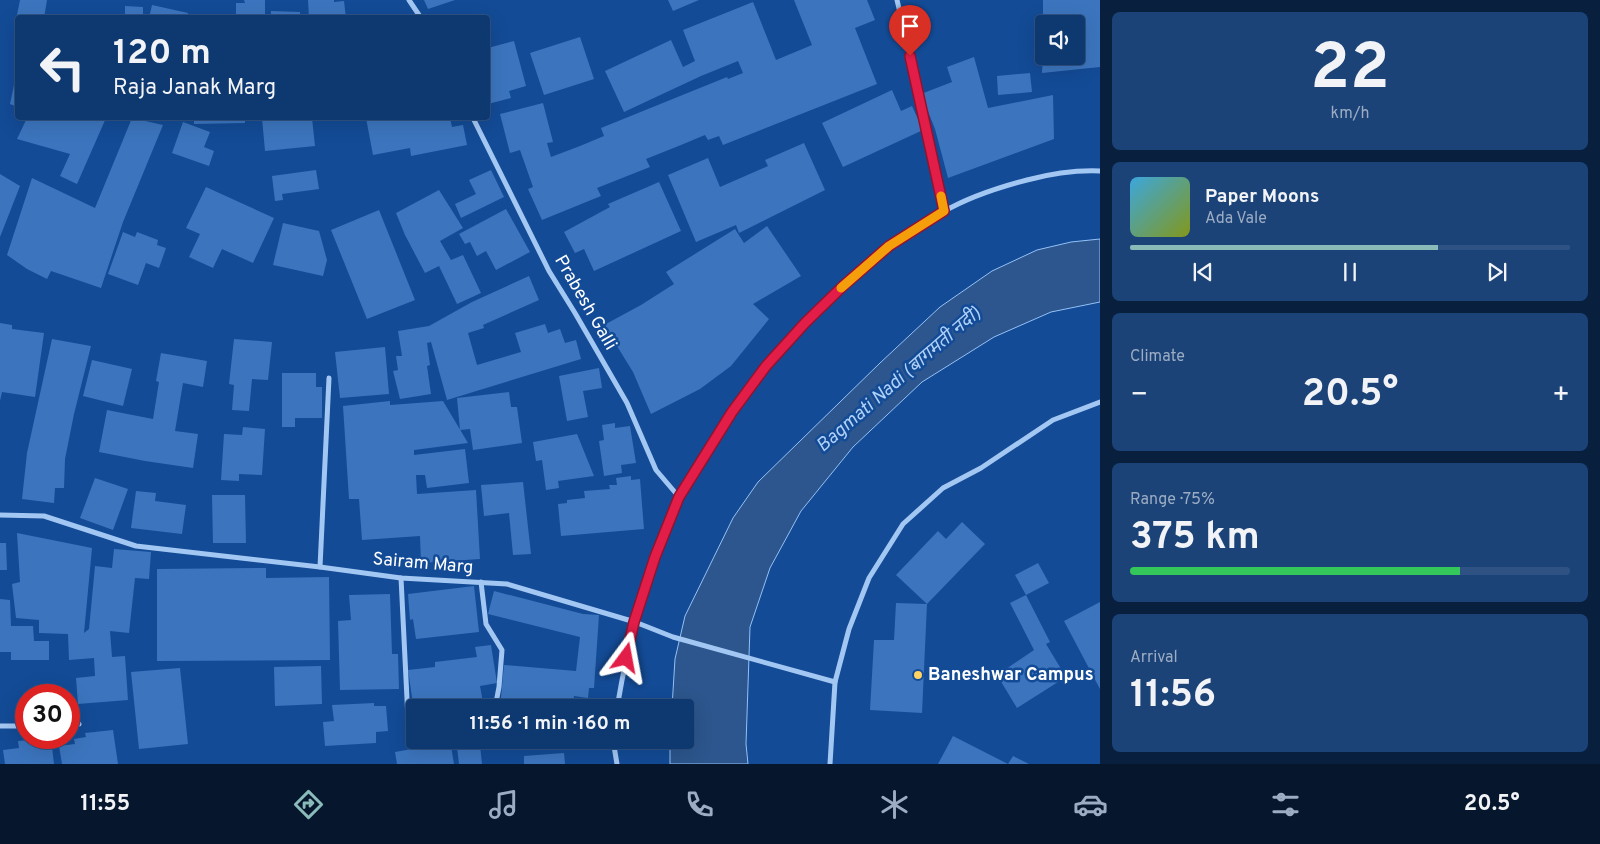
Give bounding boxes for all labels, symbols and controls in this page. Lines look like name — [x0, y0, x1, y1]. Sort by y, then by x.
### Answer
pin — [889, 5, 931, 56]
icon: arrive — [896, 12, 924, 40]
map controls — [1035, 15, 1085, 65]
button: sound — [1035, 15, 1085, 65]
text: 22 — [1310, 30, 1390, 112]
text: 120 m — [113, 32, 211, 76]
icon: left — [30, 35, 95, 100]
text: Raja Janak Marg — [113, 75, 276, 102]
text: km/h — [1331, 104, 1369, 124]
text: Paper Moons — [1205, 185, 1319, 209]
text: Ada Vale — [1205, 209, 1267, 229]
street label: Prabesh Galli — [549, 251, 621, 355]
icon: previous — [1189, 258, 1217, 286]
icon: pause — [1336, 258, 1364, 286]
icon: next — [1483, 258, 1511, 286]
water label: Bagmati Nadi (बागमती नदी) — [811, 301, 987, 458]
text: Climate — [1130, 347, 1185, 367]
text: 20.5° — [1302, 371, 1398, 420]
text: − — [1130, 378, 1148, 414]
text: + — [1552, 378, 1570, 414]
text: Range · 75% — [1130, 490, 1215, 510]
text: 375 km — [1130, 514, 1260, 563]
street label: Sairam Marg — [372, 548, 474, 580]
position arrow — [599, 631, 651, 683]
text: Arrival — [1130, 648, 1178, 668]
place label: Baneshwar Campus — [928, 664, 1094, 687]
marker: Baneshwar Campus — [912, 669, 924, 681]
text: 11:56 — [1130, 672, 1216, 721]
speed limit sign: 30 — [15, 684, 80, 749]
text: 11:56 · 1 min · 160 m — [470, 712, 630, 736]
icon: directions — [291, 787, 326, 822]
icon: music — [486, 787, 521, 822]
icon: phone — [682, 787, 717, 822]
icon: climate — [877, 787, 912, 822]
icon: car — [1073, 787, 1108, 822]
icon: filters — [1268, 787, 1303, 822]
text: 11:55 — [80, 791, 130, 818]
text: 20.5° — [1464, 791, 1520, 818]

